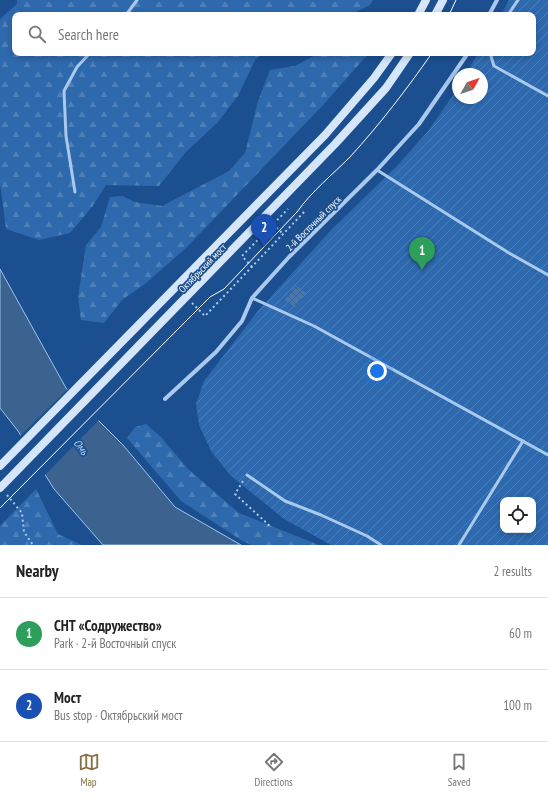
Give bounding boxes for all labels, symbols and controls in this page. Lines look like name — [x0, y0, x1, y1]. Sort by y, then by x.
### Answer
search box — [12, 12, 536, 56]
icon: search — [26, 23, 48, 45]
text: Search here — [58, 25, 119, 44]
north arrow — [452, 68, 488, 104]
street label: 2-й Восточный спуск — [283, 193, 344, 254]
pin: 2 — [251, 214, 277, 247]
pin: 1 — [409, 237, 435, 270]
street label: Октябрьский мост — [176, 240, 230, 296]
your location — [367, 361, 387, 381]
water label: Омь — [71, 436, 92, 458]
map controls — [500, 497, 536, 533]
button: locate — [500, 497, 536, 533]
text: Nearby — [16, 560, 59, 582]
text: 2 results — [493, 563, 532, 580]
text: СНТ «Содружество» — [54, 616, 162, 635]
text: 1 — [26, 625, 32, 642]
text: 60 m — [509, 625, 532, 642]
text: Park · 2-й Восточный спуск — [54, 635, 176, 652]
text: Мост — [54, 688, 81, 707]
text: 2 — [26, 697, 32, 714]
text: 100 m — [503, 697, 532, 714]
text: Bus stop · Октябрьский мост — [54, 707, 183, 724]
tab: Map — [78, 751, 100, 789]
tab: Directions — [255, 751, 293, 789]
tab: Saved — [448, 751, 470, 789]

